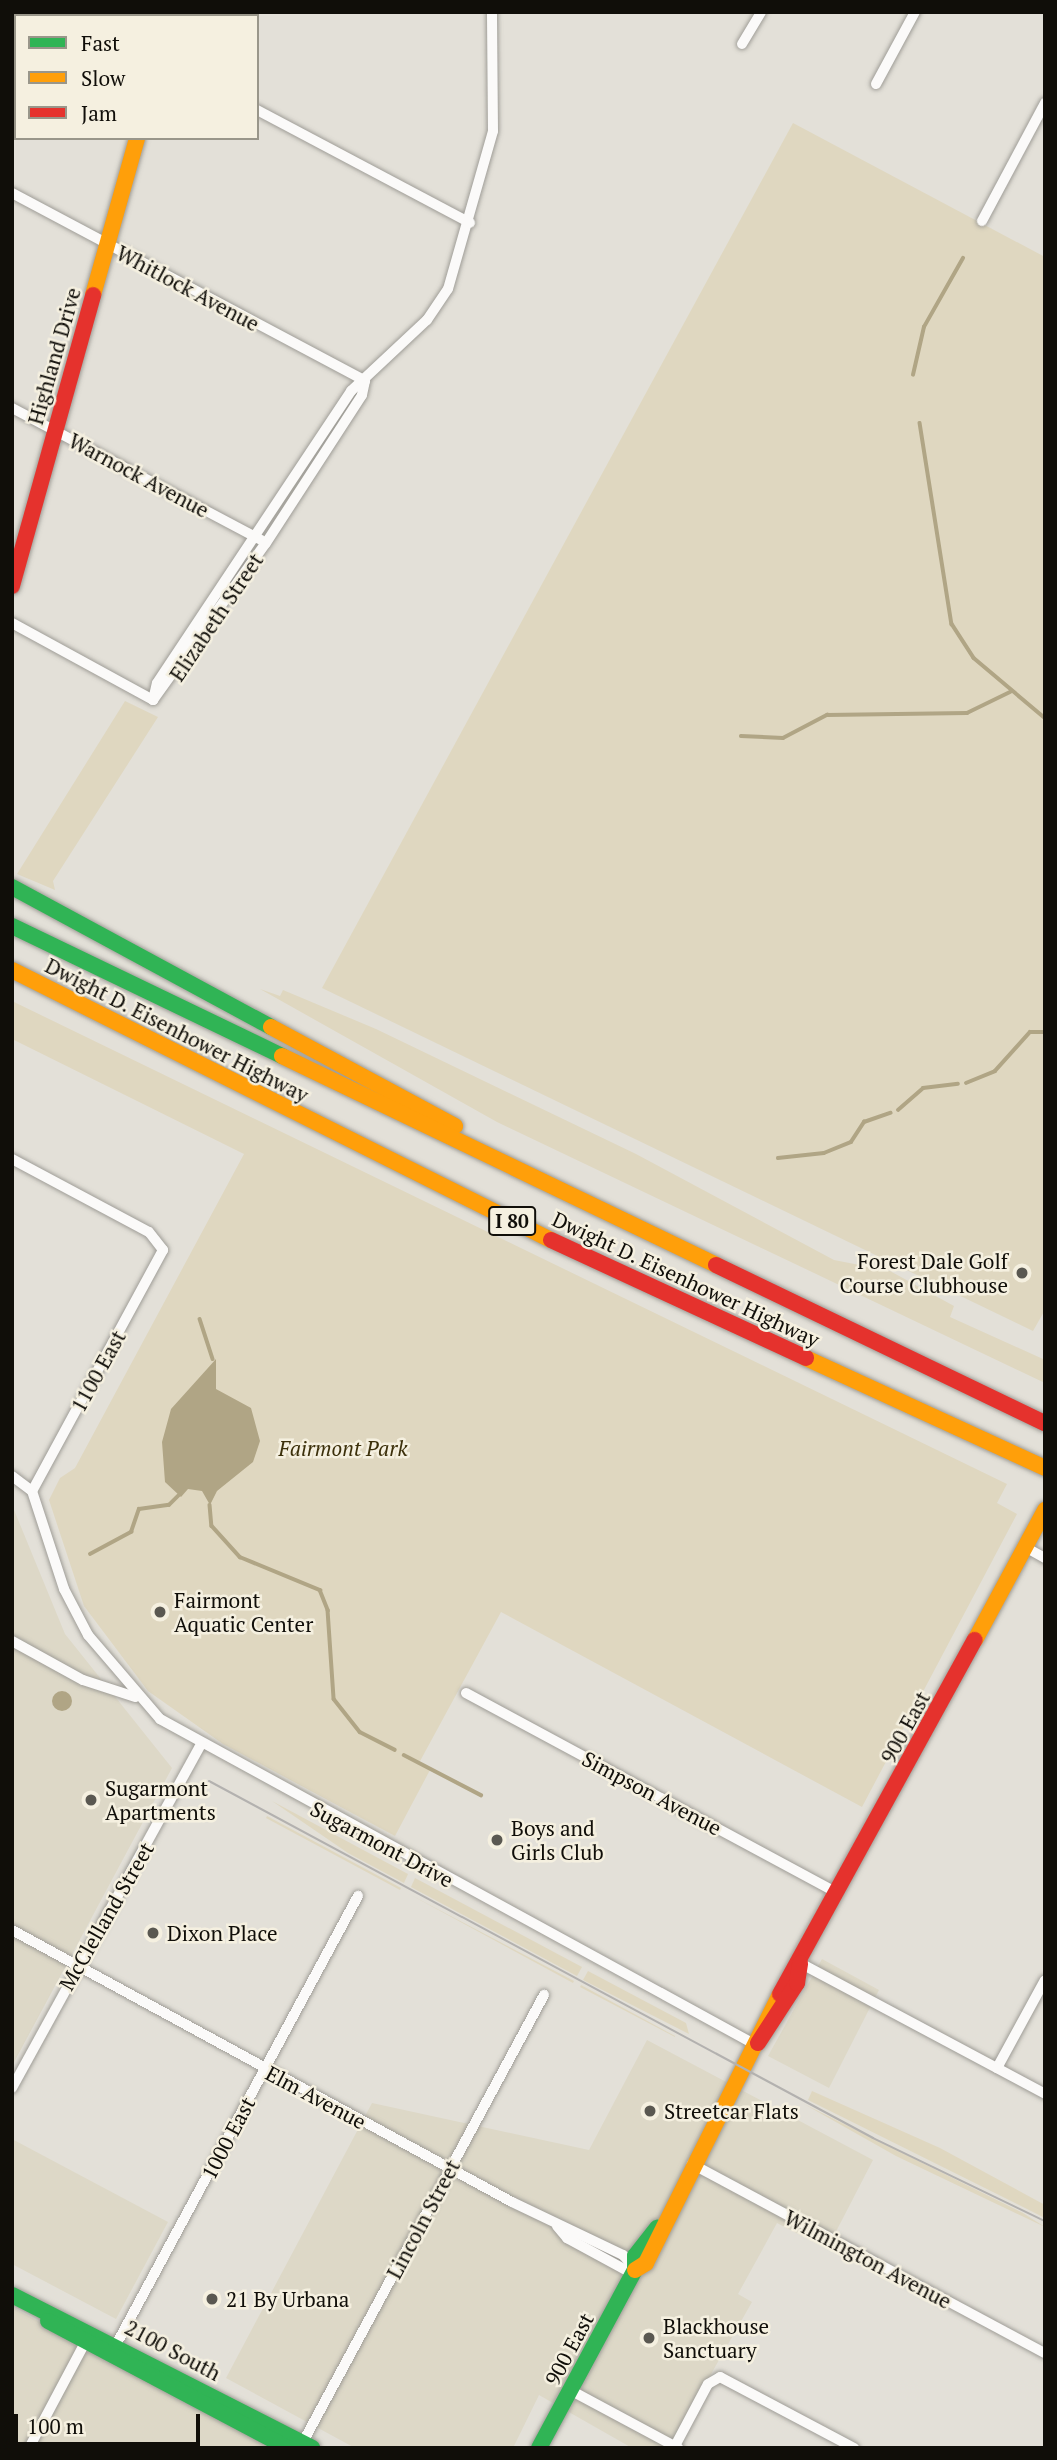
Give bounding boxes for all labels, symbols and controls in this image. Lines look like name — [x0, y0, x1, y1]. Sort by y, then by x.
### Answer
legend — [14, 14, 259, 140]
text: Fast — [81, 29, 120, 57]
text: Slow — [81, 64, 125, 92]
text: Jam — [81, 99, 117, 127]
street label: Whitlock Avenue — [112, 240, 264, 336]
street label: Highland Drive — [22, 285, 86, 427]
street label: Warnock Avenue — [64, 427, 214, 523]
street label: Elizabeth Street — [164, 548, 268, 686]
street label: Dwight D. Eisenhower Highway — [41, 952, 313, 1108]
road number: I 80 — [488, 1205, 536, 1236]
street label: Dwight D. Eisenhower Highway — [548, 1206, 824, 1352]
place label: Forest Dale Golf Course Clubhouse — [839, 1248, 1008, 1298]
marker: Forest Dale Golf Course Clubhouse — [1014, 1265, 1030, 1281]
street label: 1100 East — [65, 1326, 131, 1416]
park label: Fairmont Park — [278, 1435, 408, 1461]
place label: Fairmont Aquatic Center — [174, 1587, 313, 1637]
marker: Fairmont Aquatic Center — [152, 1604, 168, 1620]
street label: 900 East — [875, 1687, 935, 1767]
street label: Simpson Avenue — [578, 1746, 726, 1840]
place label: Sugarmont Apartments — [105, 1775, 216, 1825]
marker: Sugarmont Apartments — [83, 1792, 99, 1808]
street label: Sugarmont Drive — [306, 1796, 458, 1892]
place label: Boys and Girls Club — [511, 1815, 604, 1865]
marker: Boys and Girls Club — [489, 1832, 505, 1848]
street label: McClelland Street — [53, 1837, 159, 1995]
place label: Dixon Place — [167, 1920, 277, 1946]
marker: Dixon Place — [145, 1925, 161, 1941]
street label: Elm Avenue — [261, 2060, 371, 2134]
street label: 1000 East — [196, 2093, 260, 2183]
place label: Streetcar Flats — [664, 2098, 799, 2124]
marker: Streetcar Flats — [642, 2103, 658, 2119]
street label: Lincoln Street — [381, 2155, 465, 2283]
street label: Wilmington Avenue — [780, 2204, 956, 2314]
place label: 21 By Urbana — [226, 2286, 349, 2312]
marker: 21 By Urbana — [204, 2291, 220, 2307]
street label: 900 East — [539, 2308, 599, 2390]
place label: Blackhouse Sanctuary — [663, 2313, 769, 2363]
street label: 2100 South — [121, 2314, 225, 2386]
marker: Blackhouse Sanctuary — [641, 2330, 657, 2346]
scale bar — [18, 2400, 203, 2444]
text: 100 m — [27, 2412, 84, 2440]

